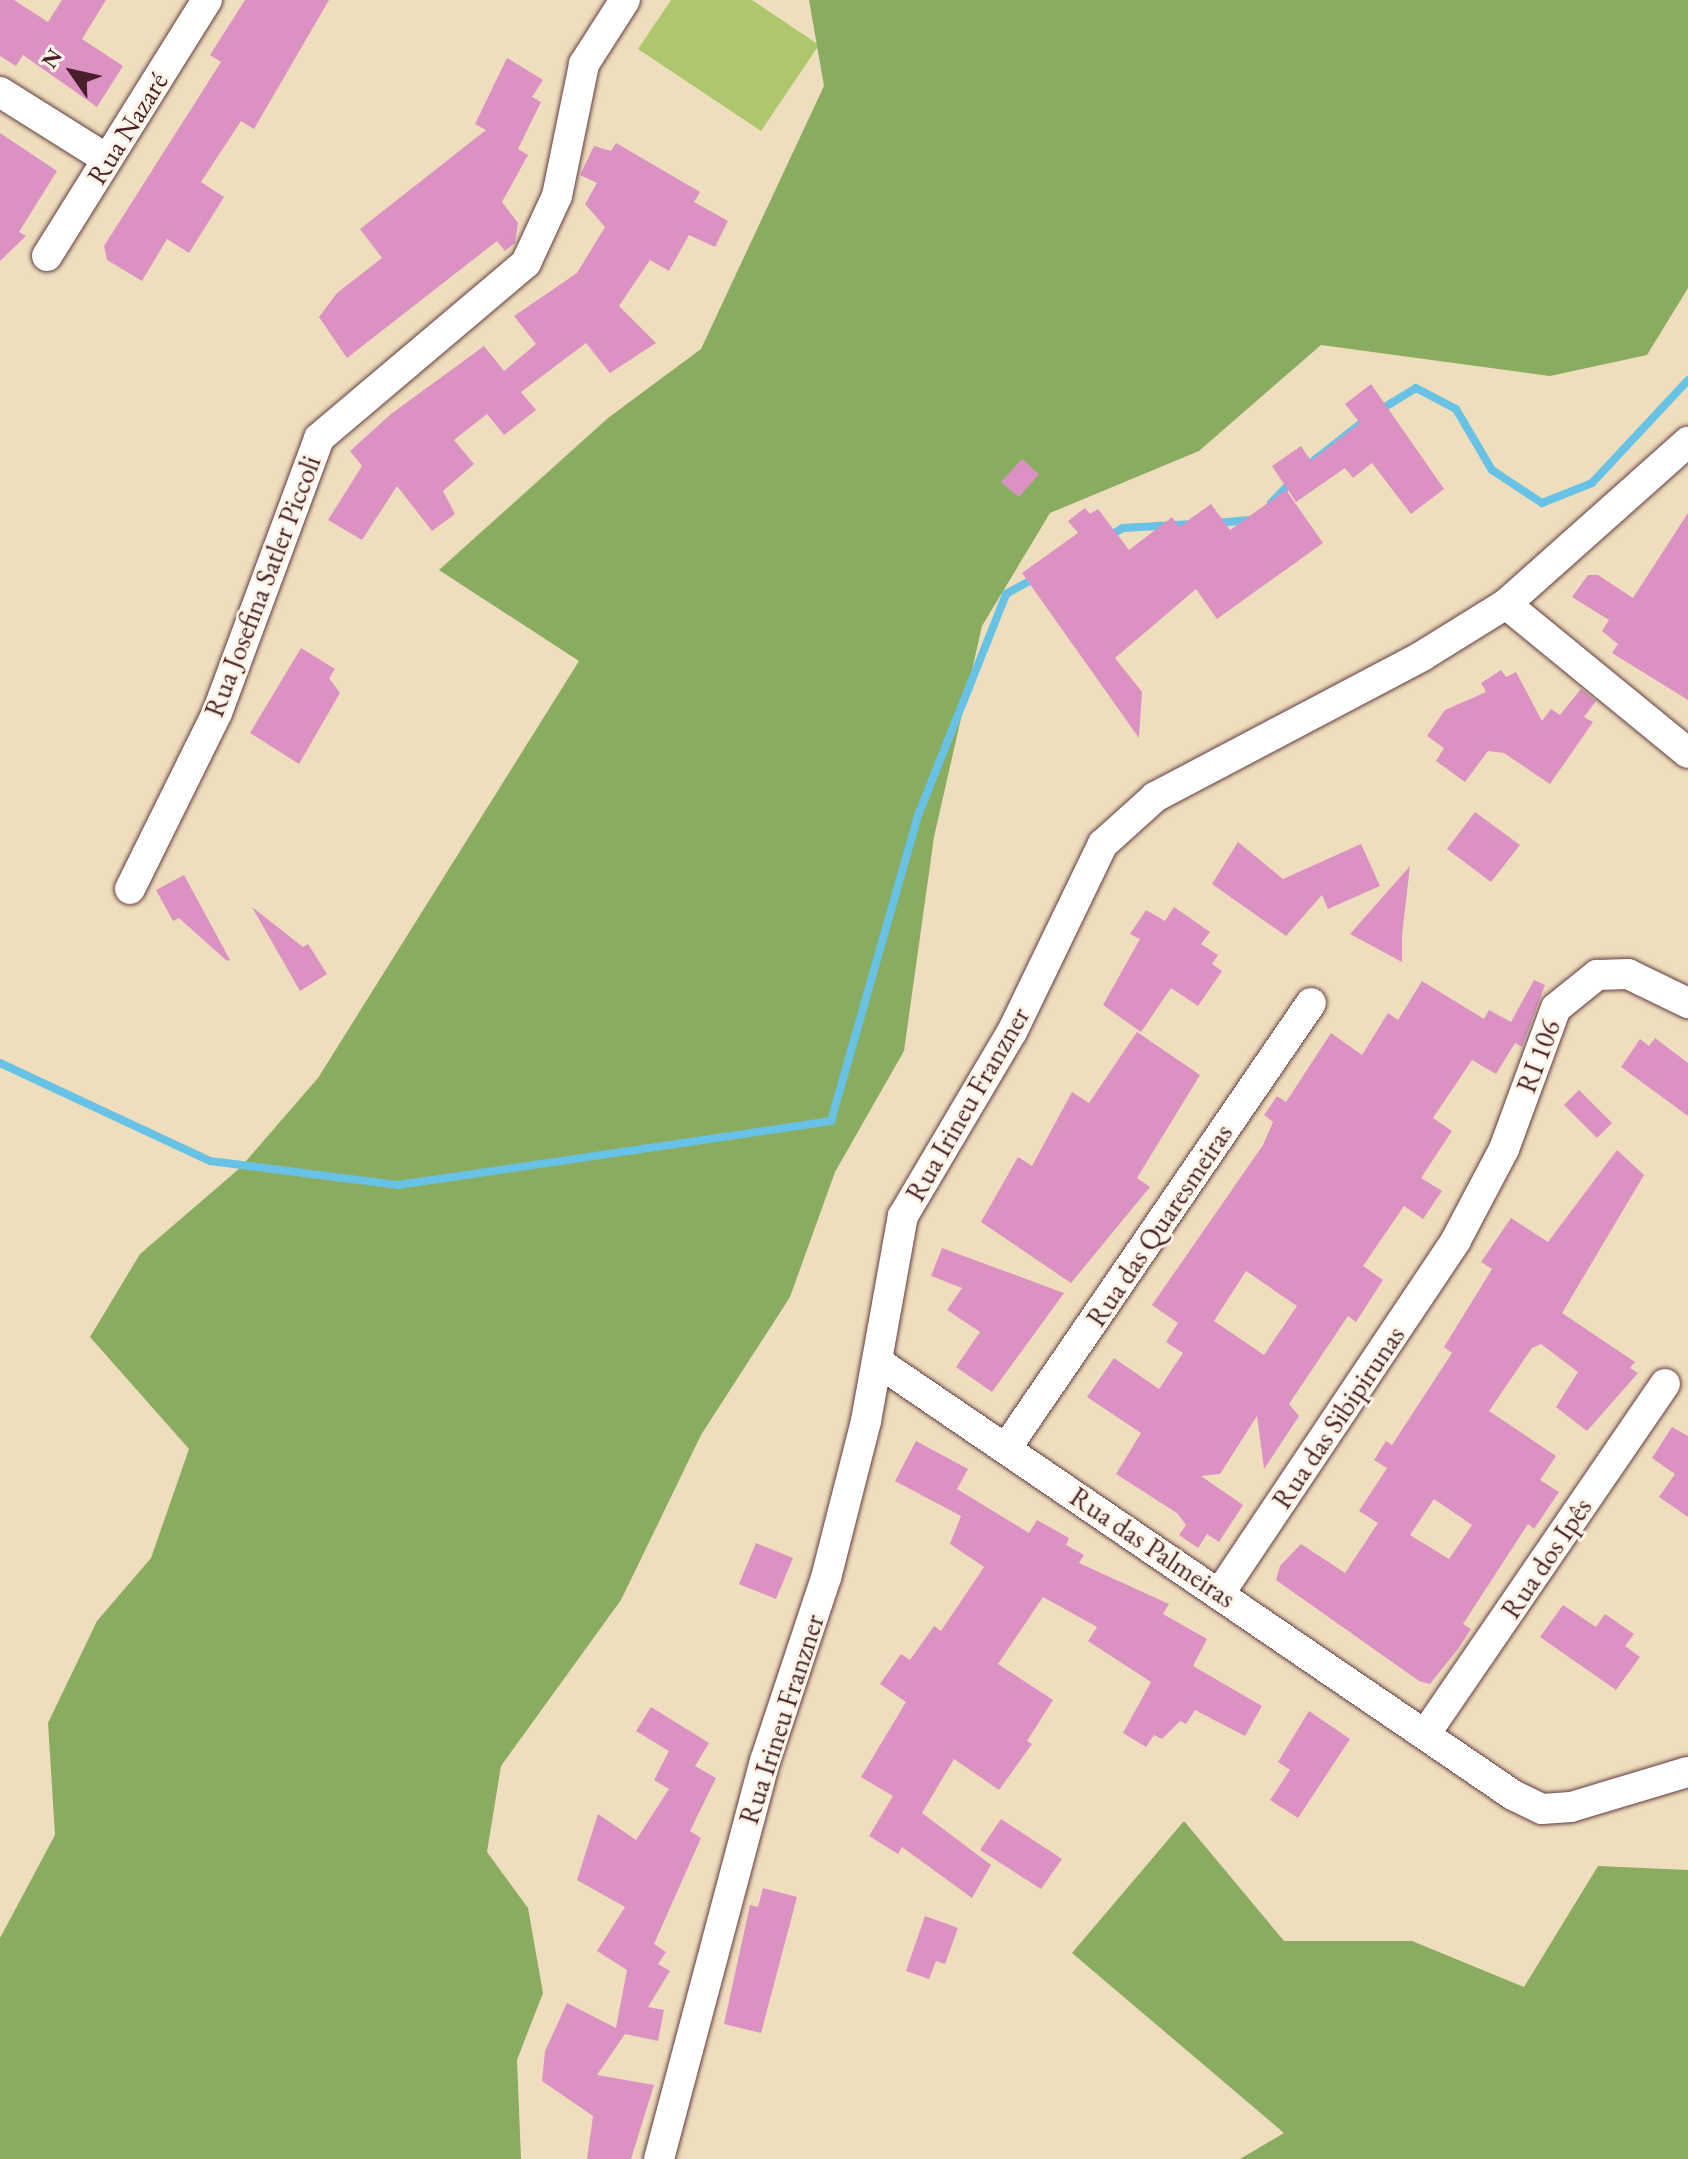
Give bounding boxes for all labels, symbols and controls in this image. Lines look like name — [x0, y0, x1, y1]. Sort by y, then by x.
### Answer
north arrow — [32, 32, 112, 112]
text: N — [35, 43, 69, 74]
street label: Rua Nazaré — [79, 66, 175, 190]
street label: Rua Josefina Satler Piccoli — [197, 450, 327, 722]
street label: Rua Irineu Franzner — [898, 1001, 1036, 1207]
street label: RI 106 — [1509, 1015, 1567, 1097]
street label: Rua das Quaresmeiras — [1079, 1117, 1239, 1333]
street label: Rua das Sibipirunas — [1264, 1319, 1412, 1515]
street label: Rua das Palmeiras — [1064, 1479, 1242, 1615]
street label: Rua dos Ipês — [1493, 1491, 1599, 1625]
street label: Rua Irineu Franzner — [731, 1610, 831, 1828]

